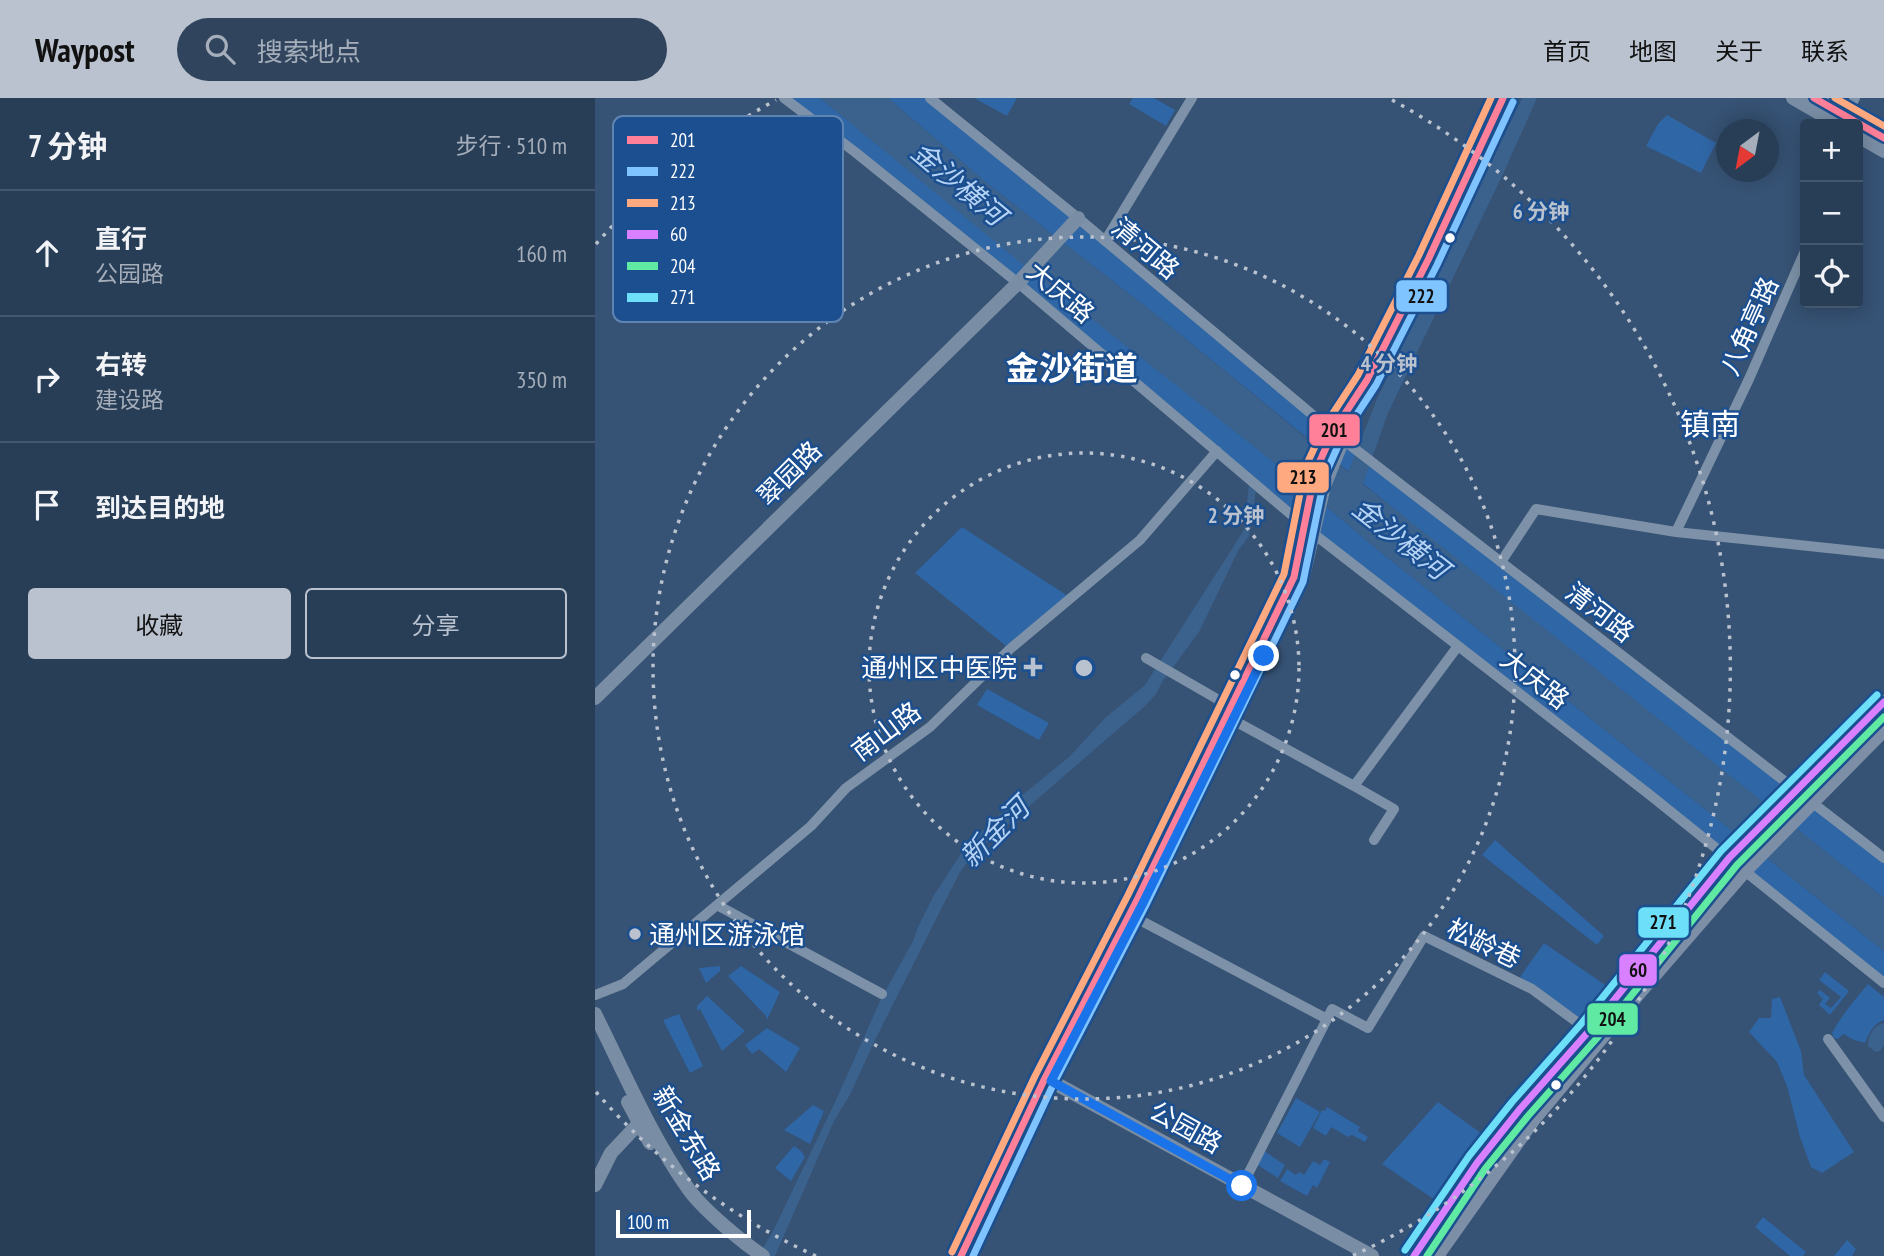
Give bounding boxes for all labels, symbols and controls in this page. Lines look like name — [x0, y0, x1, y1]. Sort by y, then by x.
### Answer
search box — [177, 18, 667, 81]
text: Waypost — [35, 28, 135, 71]
icon: search — [201, 30, 239, 68]
text: 搜索地点 — [257, 35, 361, 68]
text: 首页 — [1543, 36, 1591, 67]
text: 地图 — [1629, 36, 1677, 67]
text: 关于 — [1715, 36, 1763, 67]
text: 联系 — [1801, 36, 1849, 67]
legend — [613, 116, 843, 322]
north arrow — [1716, 119, 1779, 182]
map controls — [1800, 119, 1863, 308]
button: + — [1800, 119, 1863, 182]
text: 7 分钟 — [28, 126, 107, 165]
text: 201 — [670, 128, 696, 152]
text: 步行 · 510 m — [455, 131, 567, 160]
water label: 金沙横河 — [904, 133, 1018, 236]
text: 222 — [670, 159, 696, 183]
button: − — [1800, 182, 1863, 245]
text: 213 — [670, 191, 696, 215]
text: 6 分钟 — [1513, 198, 1569, 225]
street label: 清河路 — [1106, 210, 1186, 286]
text: 直行 — [95, 222, 147, 255]
text: 60 — [670, 222, 687, 246]
unlabelled marker — [1443, 231, 1457, 245]
icon: ahead — [28, 234, 66, 272]
text: 160 m — [516, 239, 567, 268]
button: locate — [1800, 245, 1863, 308]
text: 204 — [670, 254, 696, 278]
street label: 大庆路 — [1021, 254, 1101, 330]
text: 公园路 — [95, 259, 164, 288]
street label: 八角亭路 — [1713, 272, 1785, 380]
line badge: 222 — [1395, 279, 1448, 313]
text: 222 — [1407, 284, 1435, 308]
text: 271 — [670, 285, 696, 309]
district label: 金沙街道 — [1006, 346, 1138, 389]
text: 右转 — [95, 348, 147, 381]
text: 4 分钟 — [1361, 350, 1417, 377]
icon: right — [28, 360, 66, 398]
text: 350 m — [516, 365, 567, 394]
text: 建设路 — [95, 385, 164, 414]
district label: 镇南 — [1680, 404, 1740, 443]
line badge: 201 — [1308, 413, 1361, 447]
text: 201 — [1320, 418, 1348, 442]
street label: 翠园路 — [750, 434, 828, 512]
line badge: 213 — [1276, 461, 1330, 494]
text: 213 — [1289, 465, 1317, 489]
icon: arrive — [28, 486, 66, 524]
water label: 金沙横河 — [1345, 489, 1460, 590]
text: 到达目的地 — [95, 491, 225, 524]
text: 2 分钟 — [1208, 502, 1264, 529]
street label: 清河路 — [1559, 575, 1641, 649]
button: 收藏 — [28, 588, 291, 659]
button: 分享 — [305, 588, 567, 659]
route end — [1248, 640, 1279, 671]
street label: 大庆路 — [1494, 642, 1576, 716]
place label: 通州区中医院 — [861, 651, 1017, 684]
centre of rings — [1072, 656, 1096, 680]
marker: 通州区中医院 — [1023, 657, 1043, 677]
unlabelled marker — [1228, 668, 1242, 682]
street label: 南山路 — [845, 694, 927, 768]
water label: 新金河 — [951, 786, 1040, 875]
line badge: 271 — [1637, 906, 1690, 939]
text: 271 — [1649, 910, 1677, 934]
street label: 松龄巷 — [1442, 911, 1526, 975]
place label: 通州区游泳馆 — [649, 918, 805, 951]
marker: 通州区游泳馆 — [627, 926, 643, 942]
line badge: 60 — [1618, 953, 1658, 987]
text: 60 — [1629, 958, 1647, 982]
line badge: 204 — [1586, 1002, 1639, 1036]
text: 204 — [1598, 1007, 1626, 1031]
unlabelled marker — [1549, 1078, 1563, 1092]
street label: 新金东路 — [646, 1080, 728, 1186]
street label: 公园路 — [1144, 1094, 1228, 1160]
route start — [1226, 1170, 1257, 1201]
scale bar — [616, 1207, 751, 1239]
text: 100 m — [627, 1210, 669, 1234]

